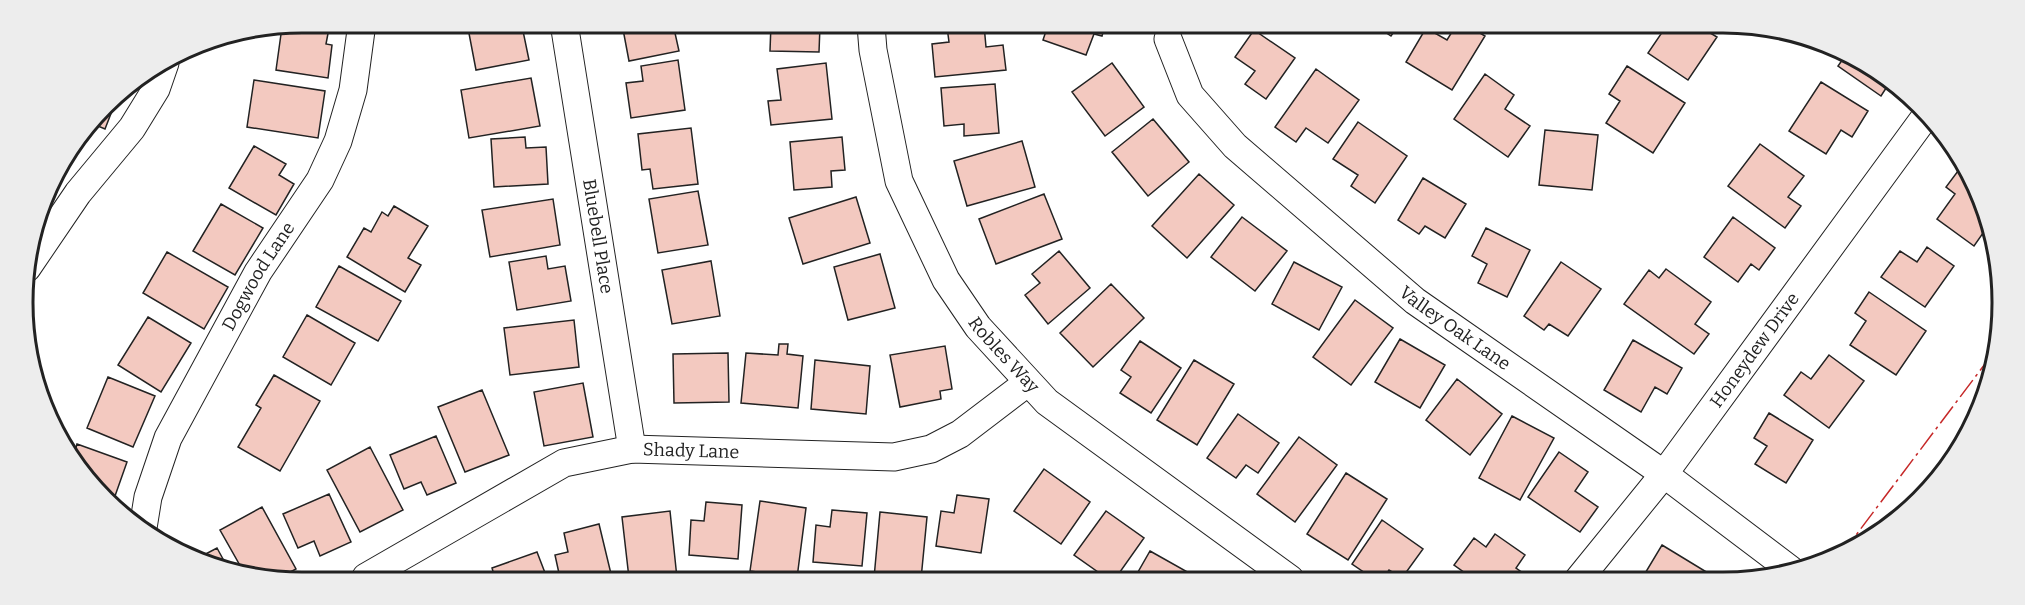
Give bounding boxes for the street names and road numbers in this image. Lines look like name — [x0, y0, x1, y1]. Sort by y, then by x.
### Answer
street label: Bluebell Place — [578, 177, 618, 295]
street label: Dogwood Lane — [217, 218, 300, 334]
street label: Valley Oak Lane — [1395, 281, 1515, 375]
street label: Honeydew Drive — [1705, 288, 1804, 412]
street label: Robles Way — [963, 313, 1044, 398]
street label: Shady Lane — [643, 438, 740, 463]

